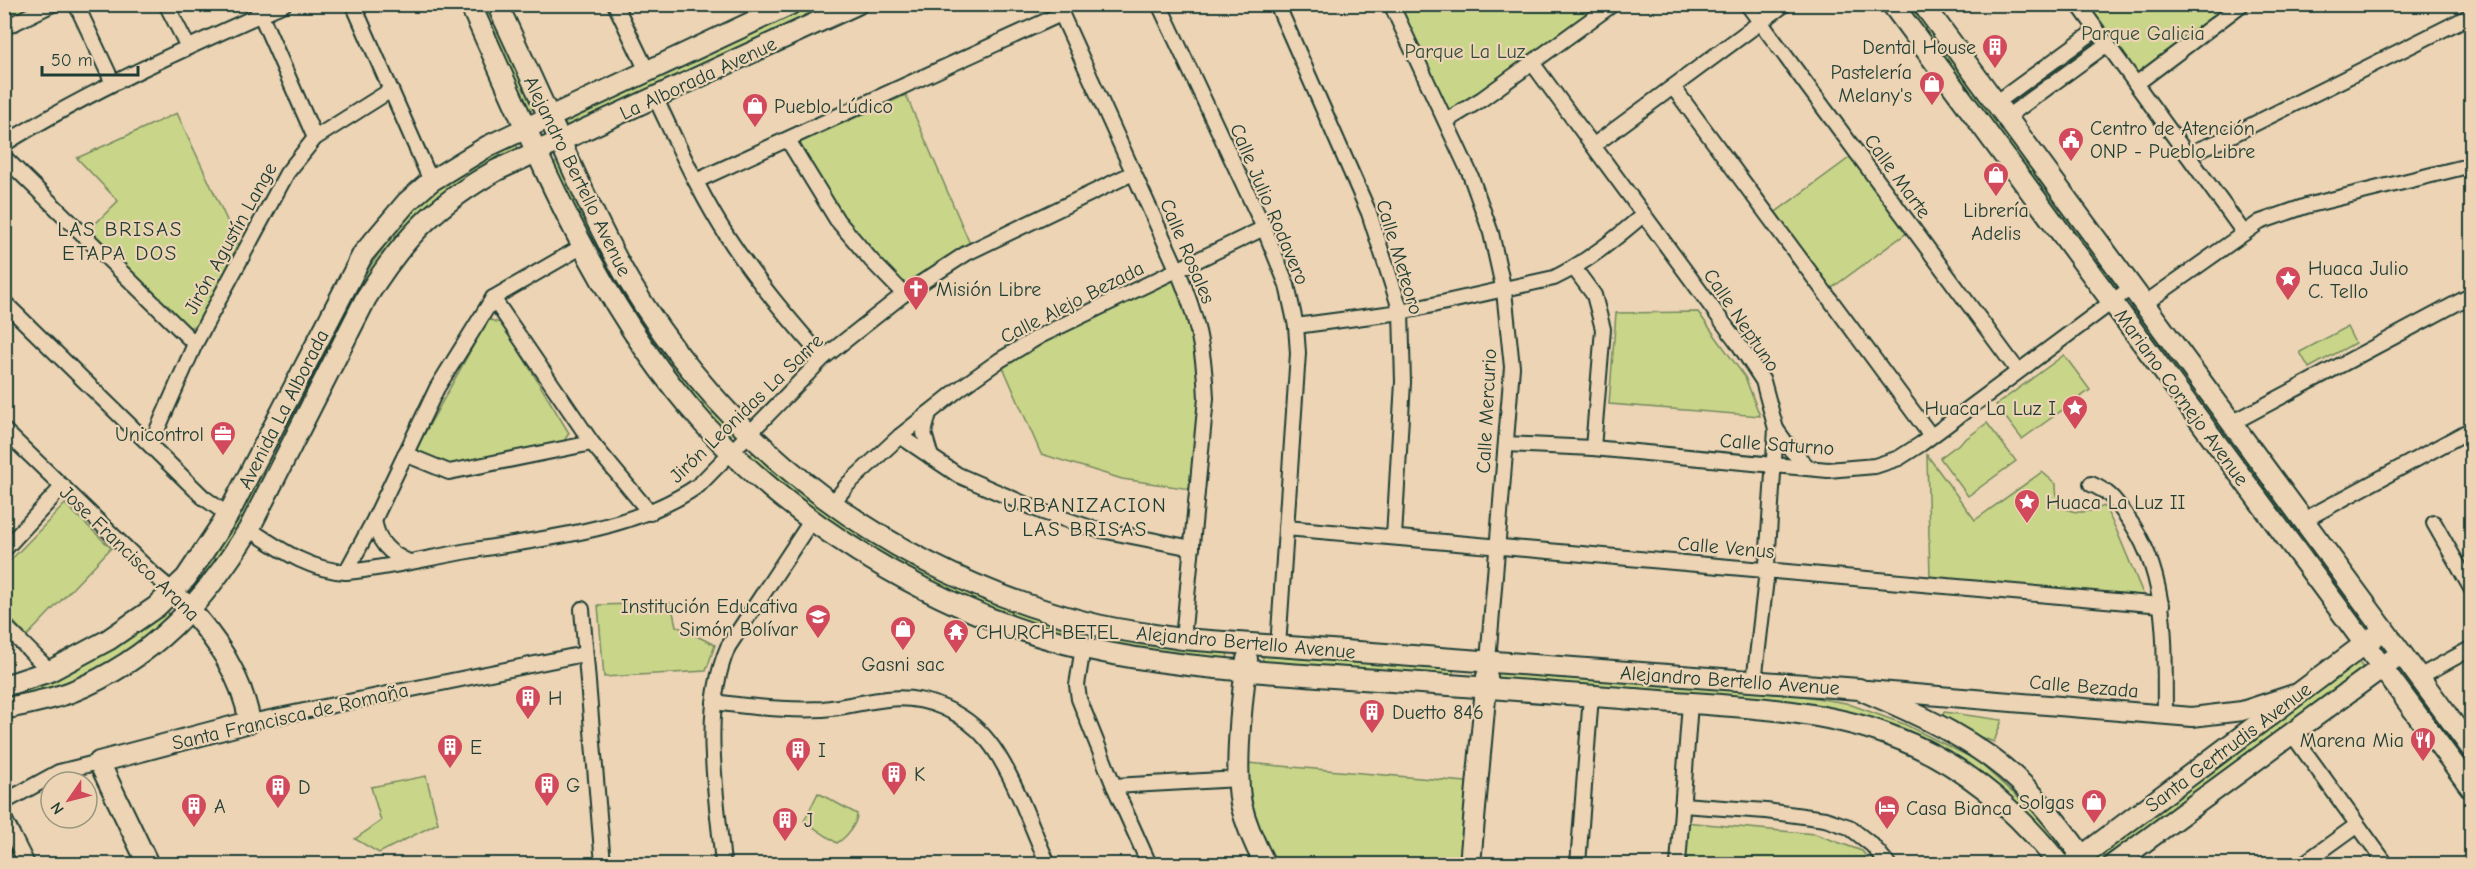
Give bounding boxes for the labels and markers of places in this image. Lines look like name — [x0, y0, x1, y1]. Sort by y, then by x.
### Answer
building icon: Dental House — [1980, 32, 2010, 70]
place label: Dental House — [1862, 36, 1976, 59]
place label: Pastelería Melany's — [1831, 61, 1912, 107]
shop icon: Pastelería Melany's — [1917, 69, 1947, 107]
shop icon: Pueblo Lúdico — [740, 91, 770, 129]
place label: Pueblo Lúdico — [774, 95, 893, 118]
place label: Centro de Atención ONP - Pueblo Libre — [2090, 117, 2255, 163]
public building icon: Centro de Atención ONP - Pueblo Libre — [2056, 125, 2086, 163]
shop icon: Librería Adelis — [1981, 160, 2011, 198]
place label: Librería Adelis — [1963, 199, 2029, 245]
place label: Huaca Julio C. Tello — [2308, 257, 2409, 303]
place icon: Huaca Julio C. Tello — [2273, 264, 2303, 302]
church icon: Misión Libre — [901, 274, 931, 312]
place label: Misión Libre — [936, 278, 1041, 301]
place icon: Huaca La Luz I — [2060, 393, 2090, 431]
place label: Huaca La Luz I — [1925, 397, 2056, 420]
office icon: Unicontrol — [208, 419, 238, 457]
place label: Unicontrol — [115, 423, 204, 446]
place icon: Huaca La Luz II — [2012, 487, 2042, 525]
place label: Huaca La Luz II — [2046, 491, 2185, 514]
place label: Institución Educativa Simón Bolívar — [621, 595, 798, 641]
school or university icon: Institución Educativa Simón Bolívar — [803, 602, 833, 640]
shop icon: Gasni sac — [888, 614, 918, 652]
temple icon: CHURCH BETEL — [941, 617, 971, 655]
place label: CHURCH BETEL — [976, 621, 1119, 644]
place label: Gasni sac — [861, 653, 945, 676]
building icon: H — [513, 683, 543, 721]
place label: H — [548, 687, 562, 710]
building icon: Duetto 846 — [1357, 697, 1387, 735]
place label: Duetto 846 — [1392, 701, 1484, 724]
restaurant icon: Marena Mia — [2408, 725, 2438, 763]
place label: Marena Mia — [2300, 729, 2404, 752]
building icon: E — [435, 732, 465, 770]
building icon: I — [783, 735, 813, 773]
place label: E — [470, 736, 482, 759]
place label: I — [818, 739, 826, 762]
building icon: K — [879, 759, 909, 797]
place label: K — [914, 763, 925, 786]
building icon: G — [532, 770, 562, 808]
building icon: D — [263, 772, 293, 810]
place label: G — [566, 774, 580, 797]
place label: D — [298, 776, 311, 799]
shop icon: Solgas — [2079, 787, 2109, 825]
building icon: A — [179, 791, 209, 829]
place label: Solgas — [2019, 791, 2074, 814]
hotel icon: Casa Bianca — [1872, 793, 1902, 831]
place label: A — [214, 795, 226, 818]
place label: Casa Bianca — [1906, 797, 2012, 820]
building icon: J — [770, 805, 800, 843]
place label: J — [804, 809, 813, 832]

